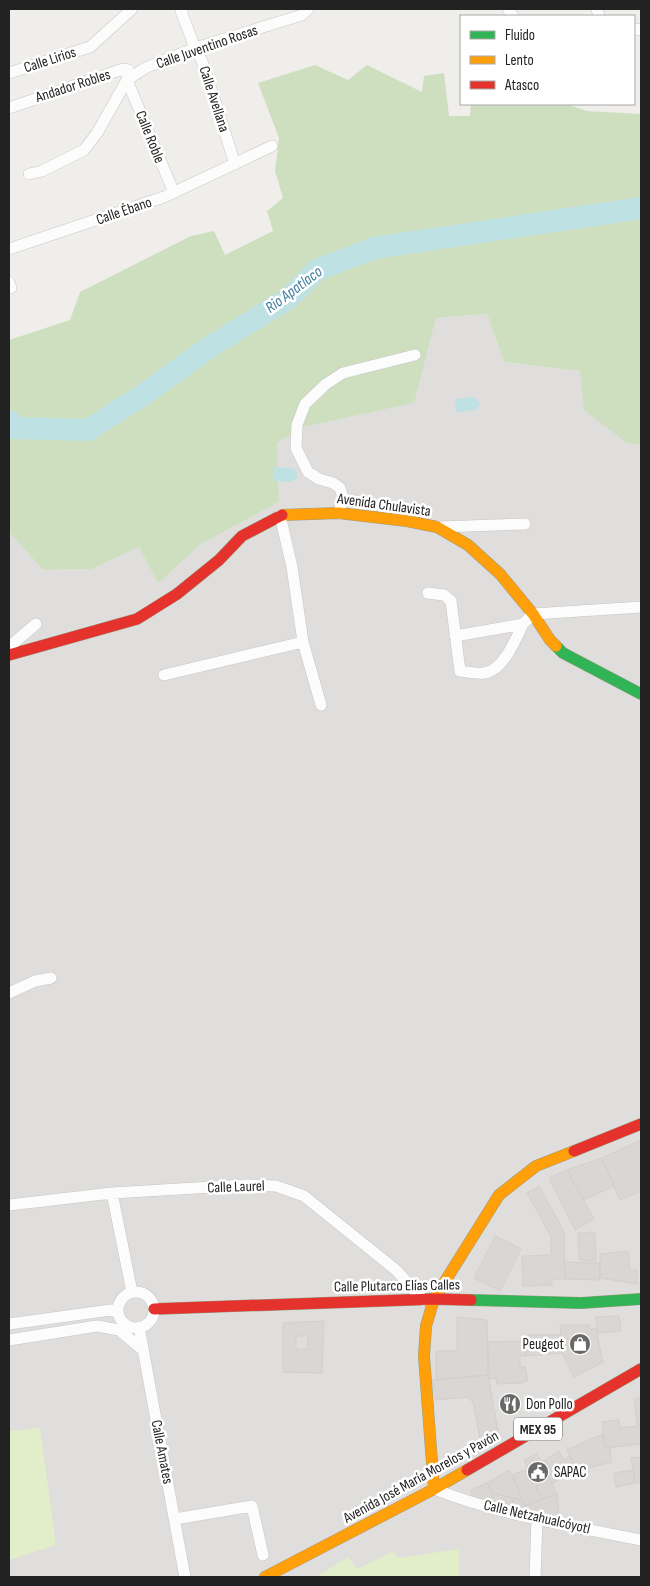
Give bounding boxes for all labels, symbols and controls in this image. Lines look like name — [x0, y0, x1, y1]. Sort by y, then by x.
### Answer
legend — [460, 15, 635, 105]
street label: Calle Juventino Rosas — [154, 21, 260, 73]
text: Fluido — [505, 26, 535, 45]
street label: Calle Lirios — [21, 43, 79, 77]
text: Lento — [505, 51, 534, 70]
street label: Calle Avellana — [194, 64, 234, 135]
street label: Andador Robles — [32, 65, 113, 107]
text: Atasco — [504, 76, 539, 95]
street label: Calle Roble — [131, 108, 169, 166]
street label: Calle Ébano — [94, 193, 154, 229]
water label: Rio Apatlaco — [262, 262, 326, 317]
street label: Avenida Chulavista — [335, 489, 432, 521]
street label: Calle Laurel — [207, 1177, 265, 1197]
street label: Calle Plutarco Elías Calles — [334, 1275, 460, 1297]
shop icon: Peugeot — [568, 1332, 592, 1356]
place label: Peugeot — [523, 1335, 564, 1354]
restaurant icon: Don Pollo — [498, 1392, 522, 1416]
place label: Don Pollo — [526, 1395, 573, 1414]
street label: Calle Amates — [146, 1418, 178, 1486]
road number: MEX 95 — [514, 1418, 562, 1440]
street label: Avenida José María Morelos y Pavón — [339, 1426, 502, 1528]
public building icon: SAPAC — [526, 1460, 550, 1484]
place label: SAPAC — [554, 1463, 586, 1482]
street label: Calle Netzahualcóyotl — [482, 1496, 592, 1538]

